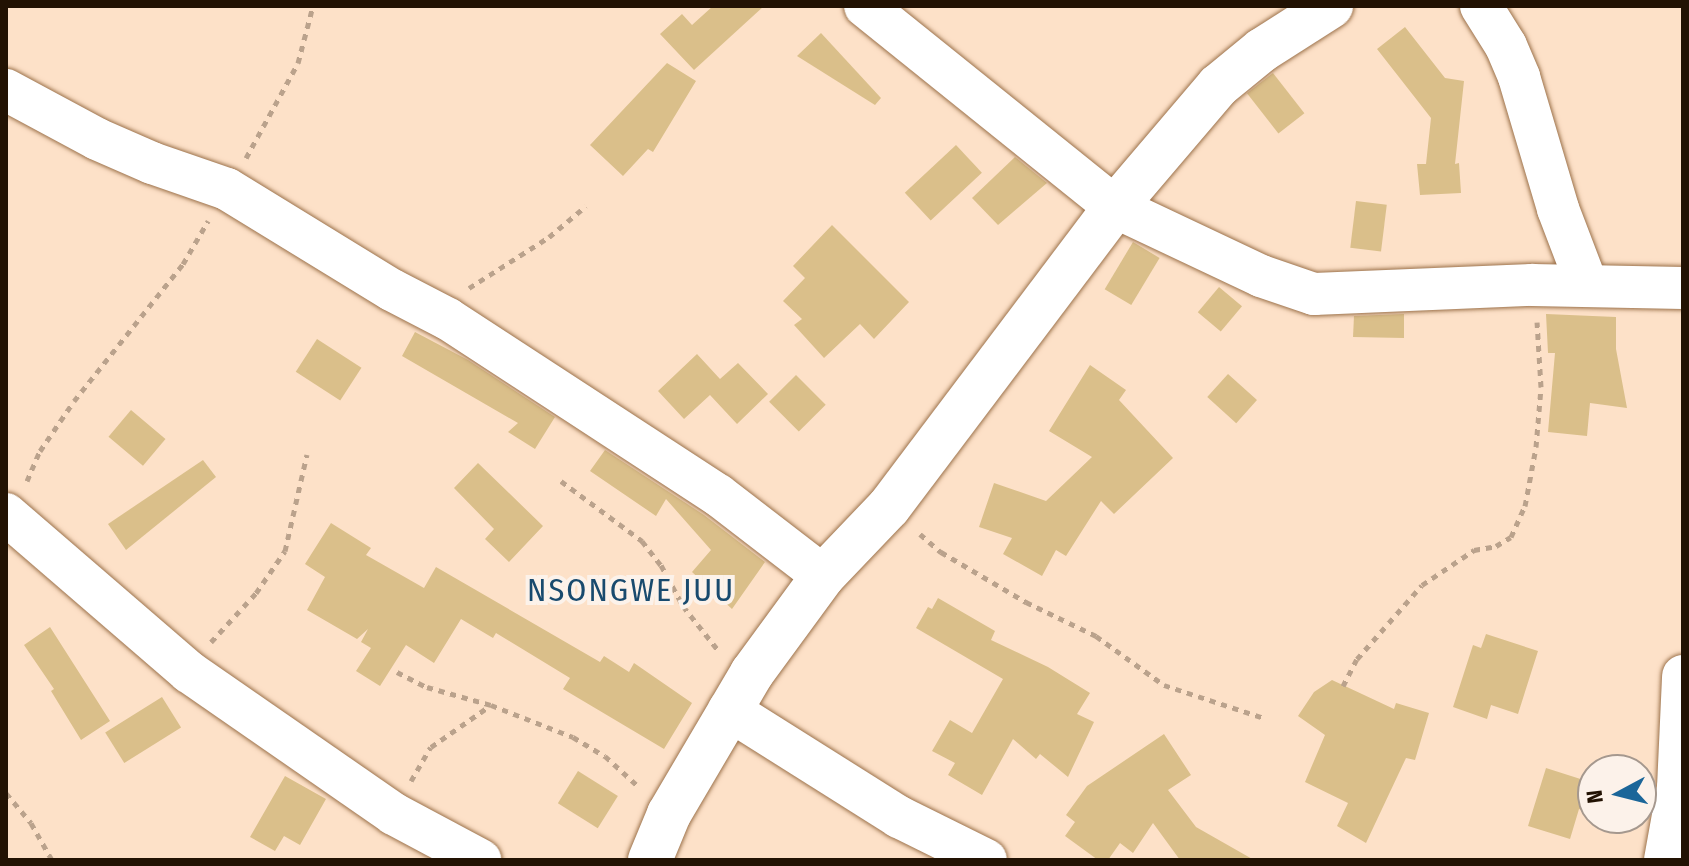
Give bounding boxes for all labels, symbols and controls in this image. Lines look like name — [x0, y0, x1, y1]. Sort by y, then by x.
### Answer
district label: NSONGWE JUU — [527, 571, 735, 609]
north arrow — [1577, 754, 1657, 834]
text: N — [1580, 789, 1609, 805]

